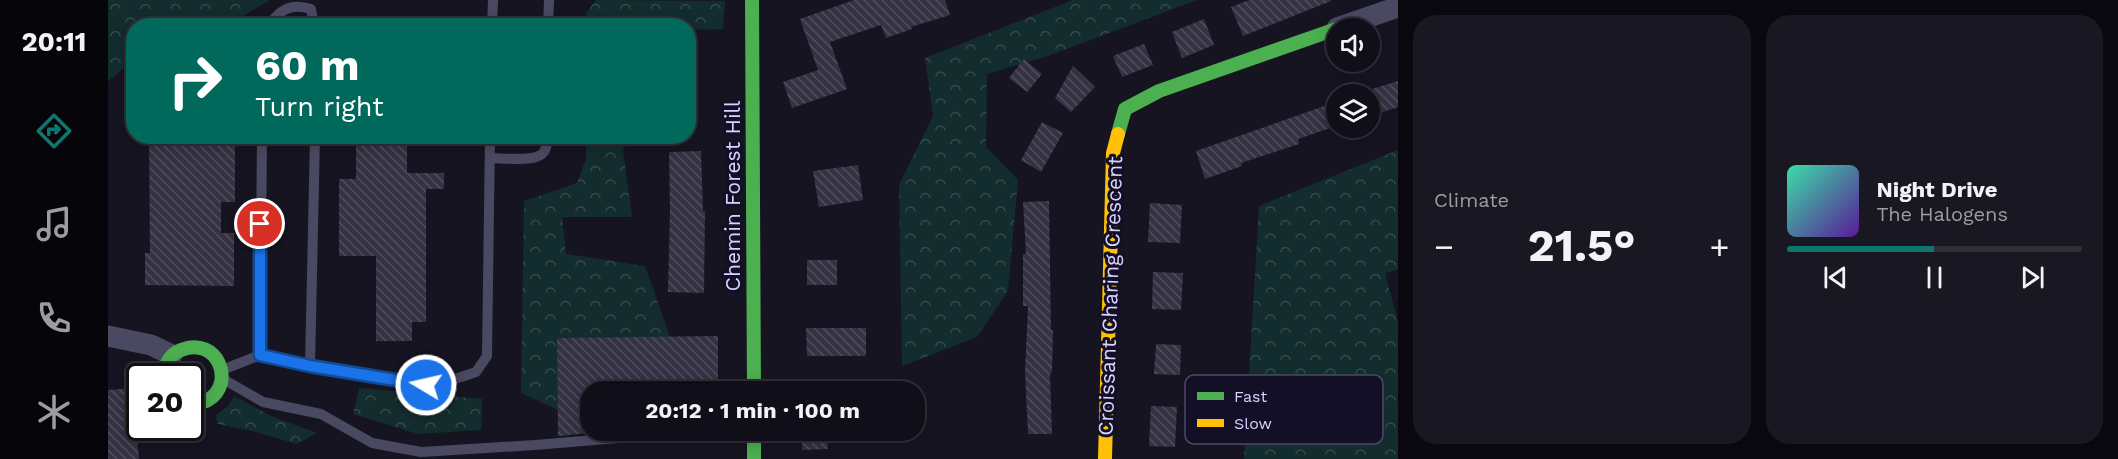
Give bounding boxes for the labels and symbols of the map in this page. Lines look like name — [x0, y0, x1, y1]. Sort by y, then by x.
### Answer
street label: Chemin Forest Hill — [720, 100, 745, 291]
street label: Croissant Charing Crescent — [1093, 156, 1127, 436]
pin — [234, 198, 285, 249]
position arrow — [394, 353, 458, 417]
speed limit sign: 20 — [126, 363, 204, 441]
legend — [1185, 375, 1383, 444]
text: Fast — [1234, 387, 1267, 406]
text: Slow — [1234, 414, 1272, 433]

